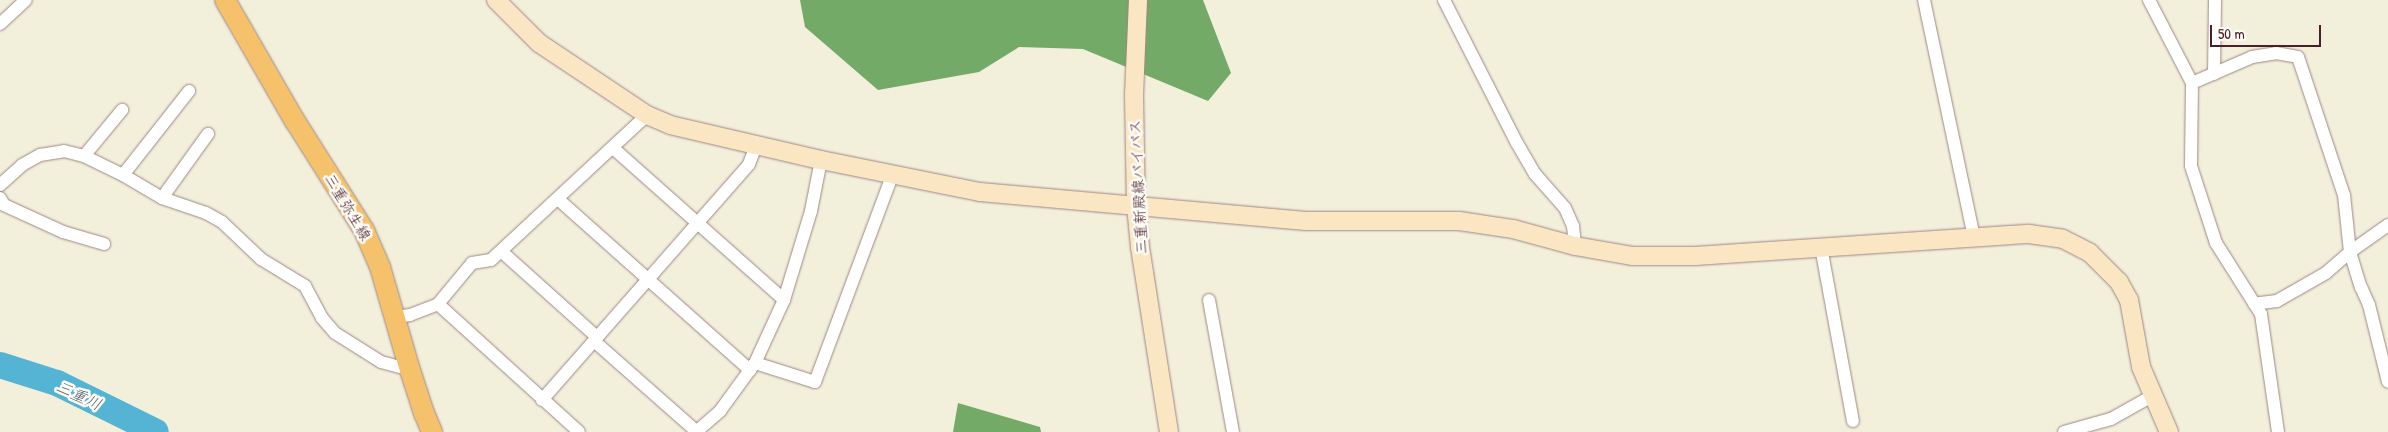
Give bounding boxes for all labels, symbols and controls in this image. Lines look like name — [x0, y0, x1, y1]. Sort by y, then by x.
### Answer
scale bar — [2213, 15, 2324, 47]
text: 50 m — [2218, 23, 2245, 44]
street label: 三重新殿線バイパス — [1125, 119, 1151, 255]
street label: 三重弥生線 — [321, 170, 375, 244]
water label: 三重川 — [53, 376, 105, 414]

